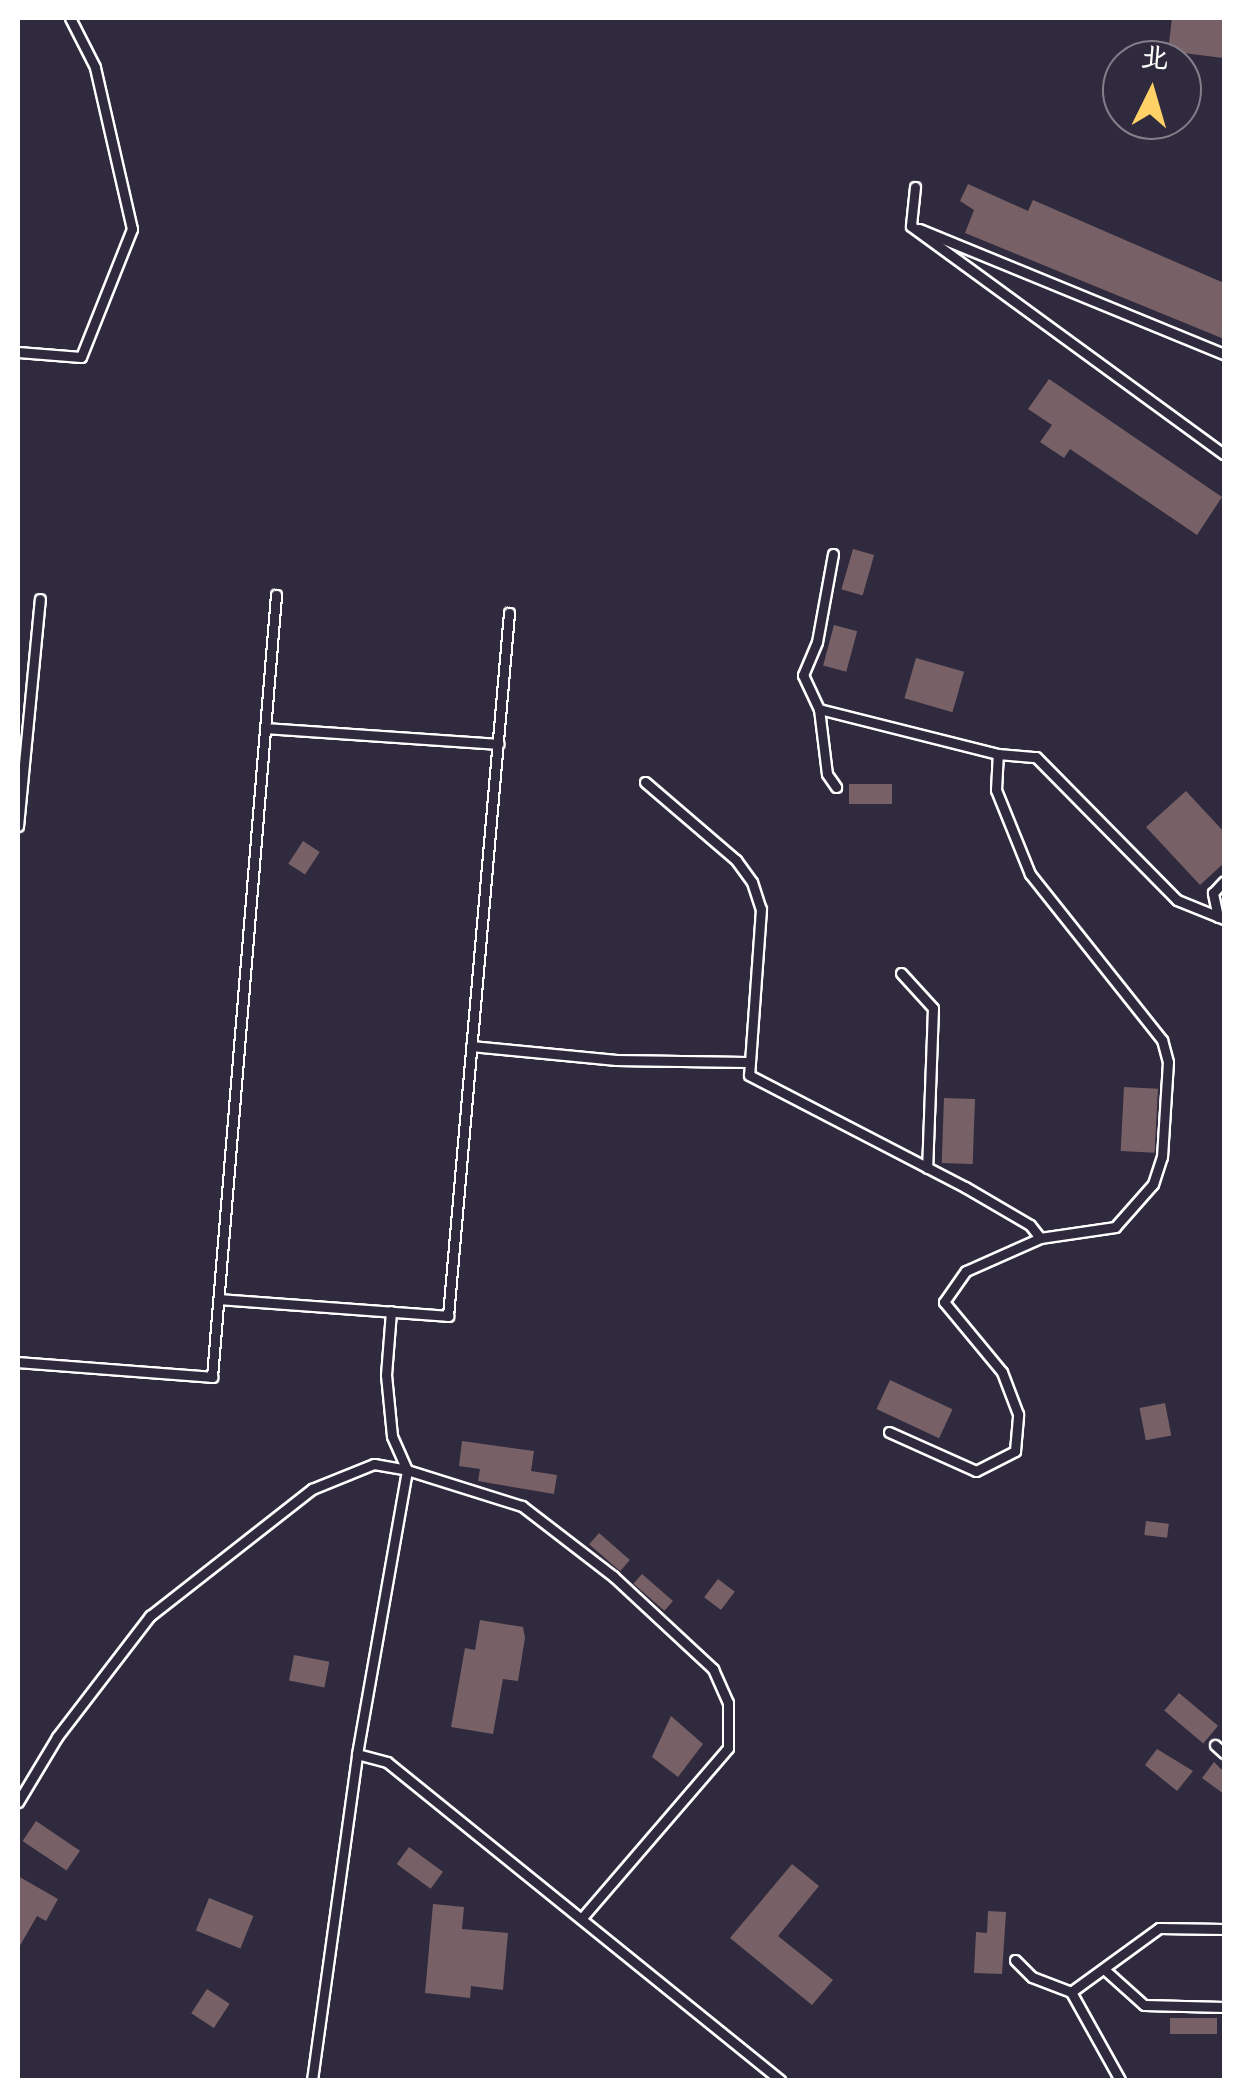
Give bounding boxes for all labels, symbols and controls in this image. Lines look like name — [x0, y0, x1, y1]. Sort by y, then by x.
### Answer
north arrow — [1102, 40, 1202, 140]
text: 北 — [1139, 41, 1170, 83]

